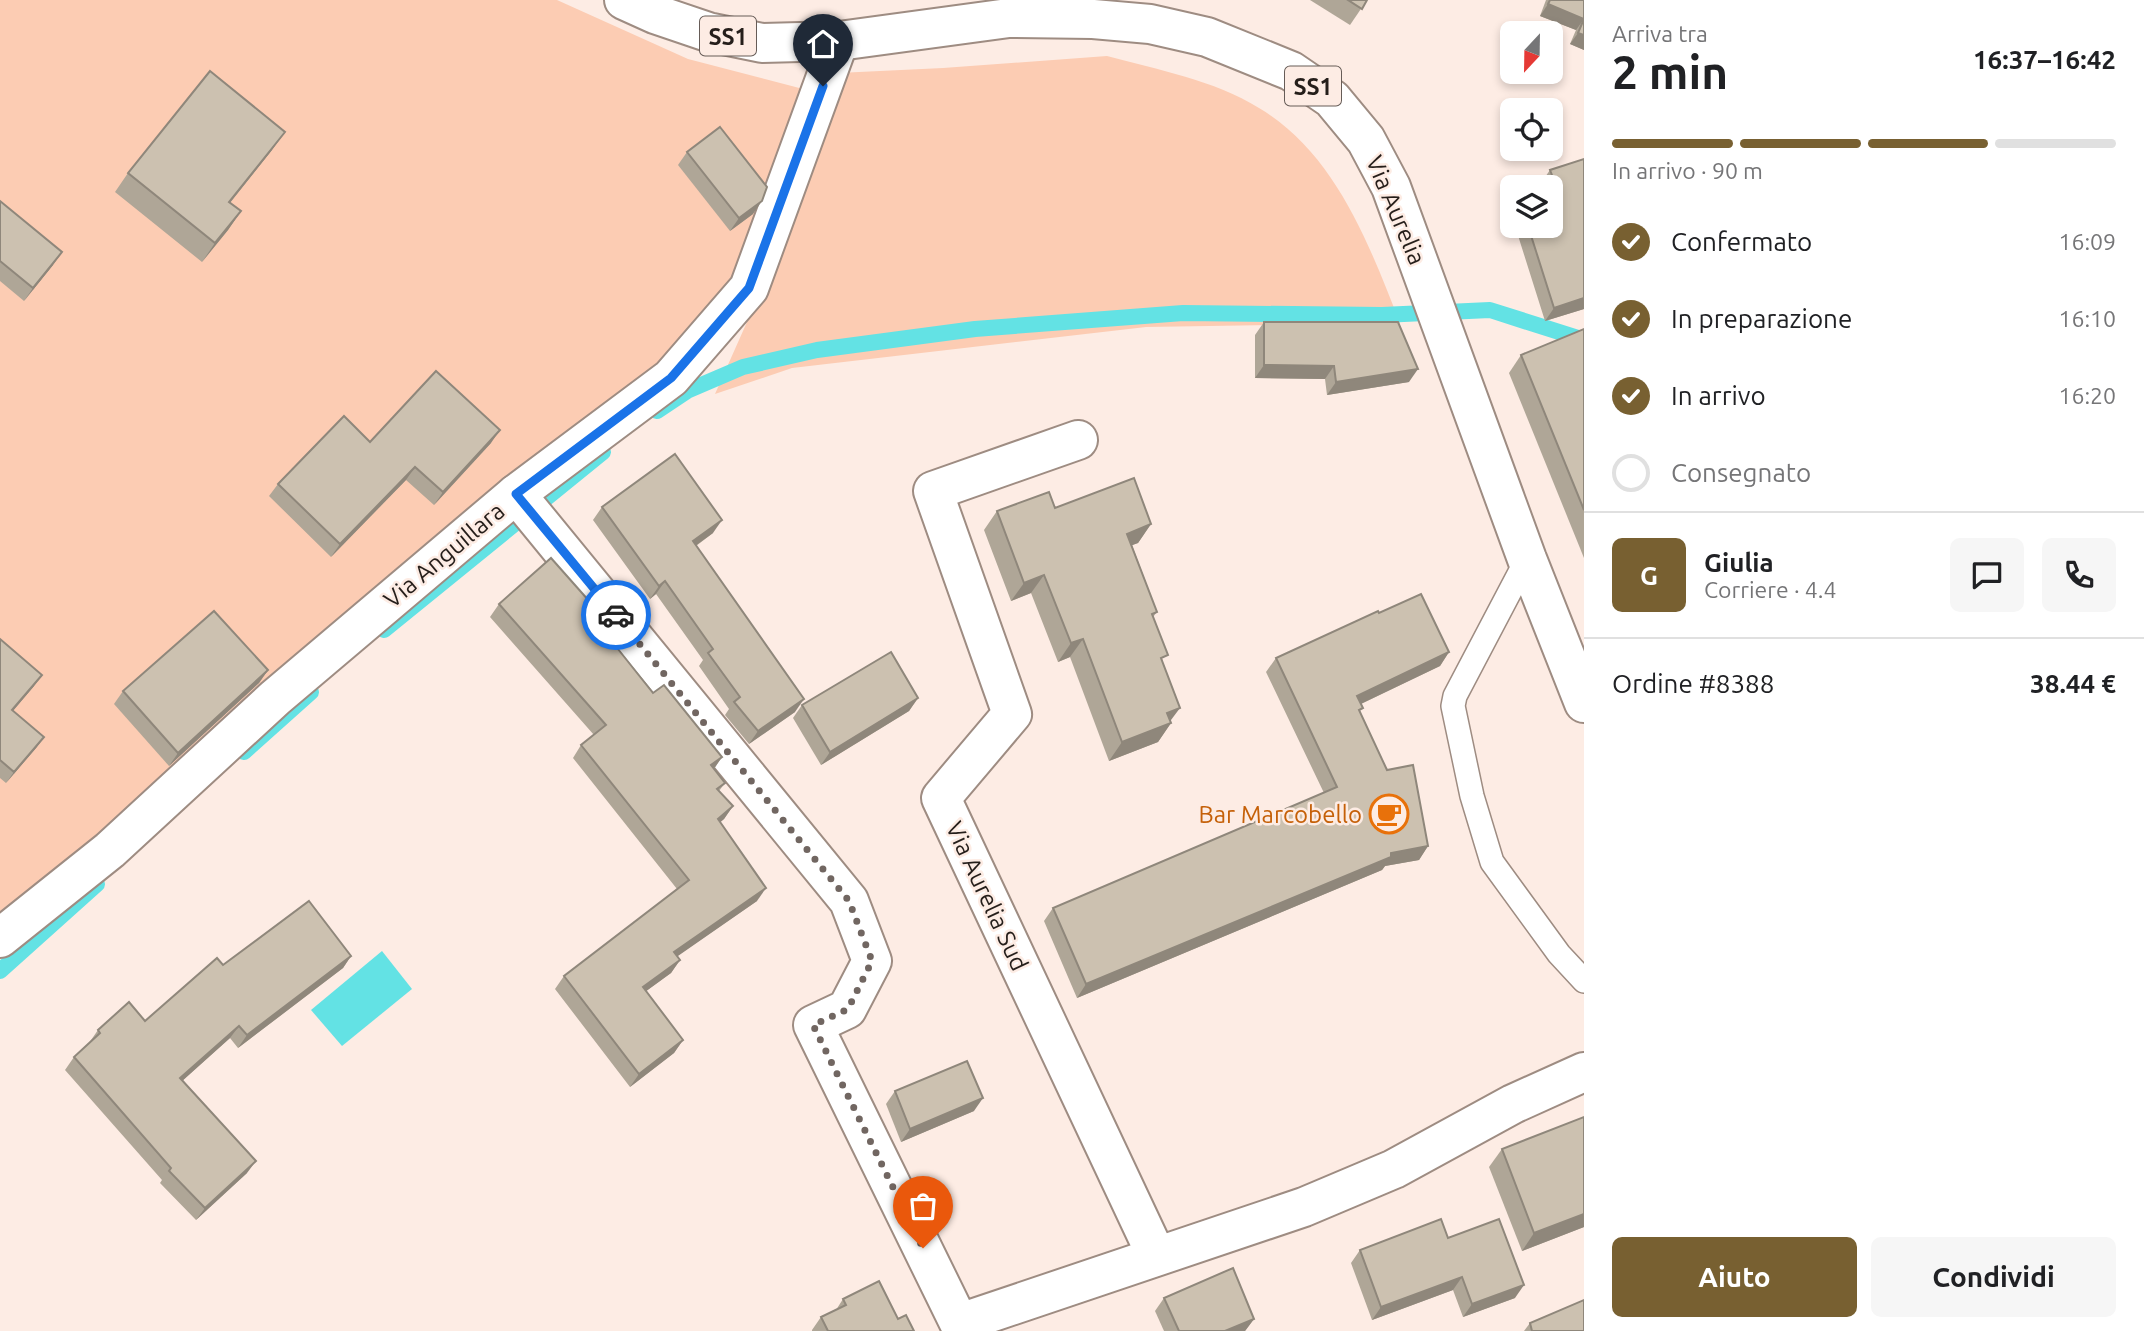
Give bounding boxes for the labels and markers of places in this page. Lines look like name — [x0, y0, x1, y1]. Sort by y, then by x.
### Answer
pin — [793, 14, 853, 86]
cafe icon: Bar Marcobello — [1368, 793, 1410, 835]
place label: Bar Marcobello — [1199, 801, 1362, 828]
pin — [893, 1176, 953, 1248]

